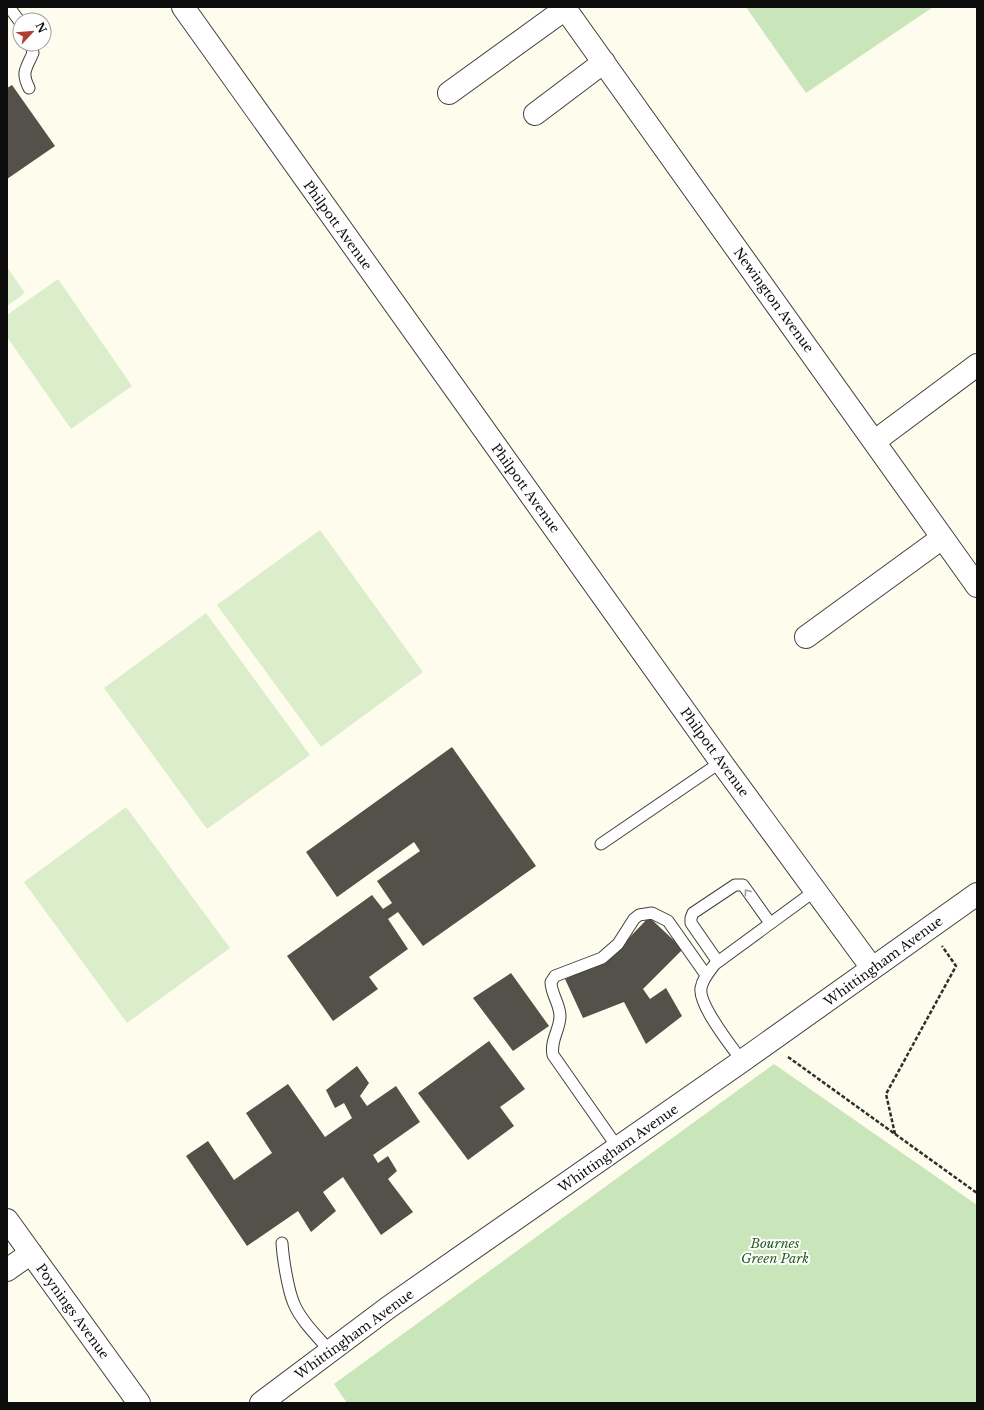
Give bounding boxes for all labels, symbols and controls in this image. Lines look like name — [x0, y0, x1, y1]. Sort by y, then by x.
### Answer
north arrow — [12, 12, 52, 52]
text: N — [32, 20, 50, 36]
street label: Philpott Avenue — [299, 177, 376, 273]
street label: Newington Avenue — [730, 244, 817, 356]
street label: Philpott Avenue — [487, 440, 564, 536]
street label: Philpott Avenue — [676, 704, 753, 800]
one-way arrow — [745, 889, 752, 896]
street label: Whittingham Avenue — [820, 913, 946, 1011]
street label: Whittingham Avenue — [554, 1101, 682, 1197]
park label: Bournes Green Park — [741, 1235, 809, 1267]
street label: Poynings Avenue — [32, 1260, 113, 1362]
street label: Whittingham Avenue — [291, 1286, 417, 1384]

